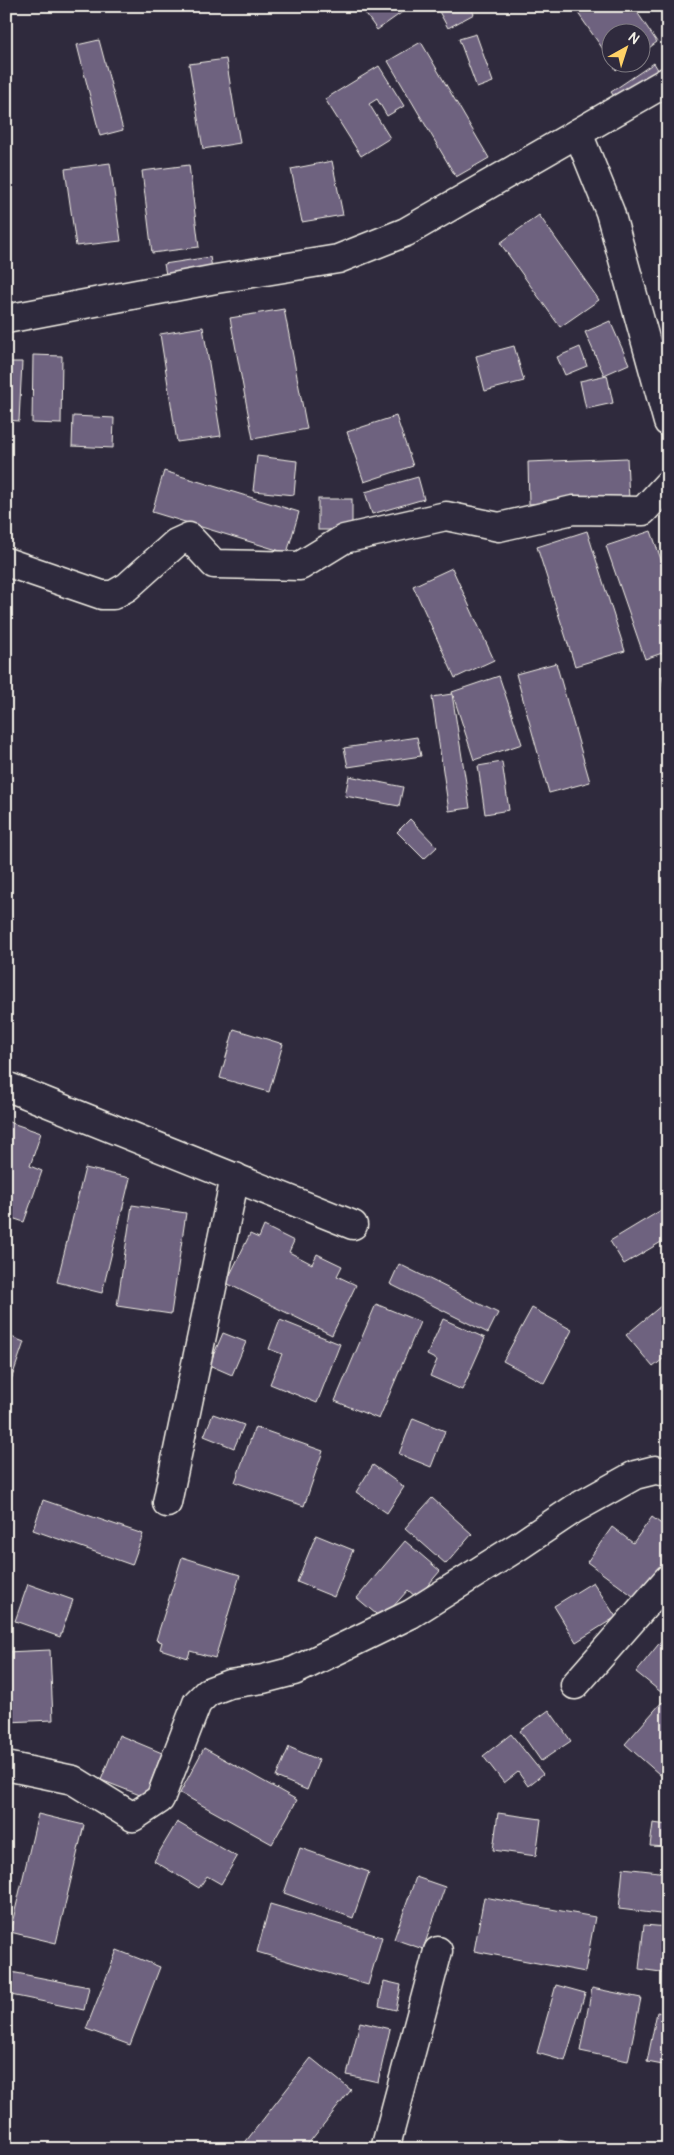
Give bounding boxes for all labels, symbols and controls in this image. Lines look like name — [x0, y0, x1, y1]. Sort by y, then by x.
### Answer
north arrow — [602, 22, 652, 72]
text: N — [625, 29, 643, 48]

